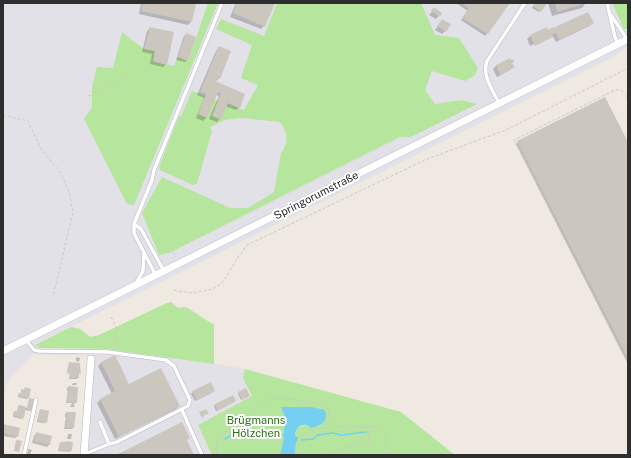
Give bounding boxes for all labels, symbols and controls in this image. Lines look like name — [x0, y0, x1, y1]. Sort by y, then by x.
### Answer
street label: Springorumstraße — [272, 169, 360, 221]
park label: Brügmanns Hölzchen — [227, 414, 286, 439]

